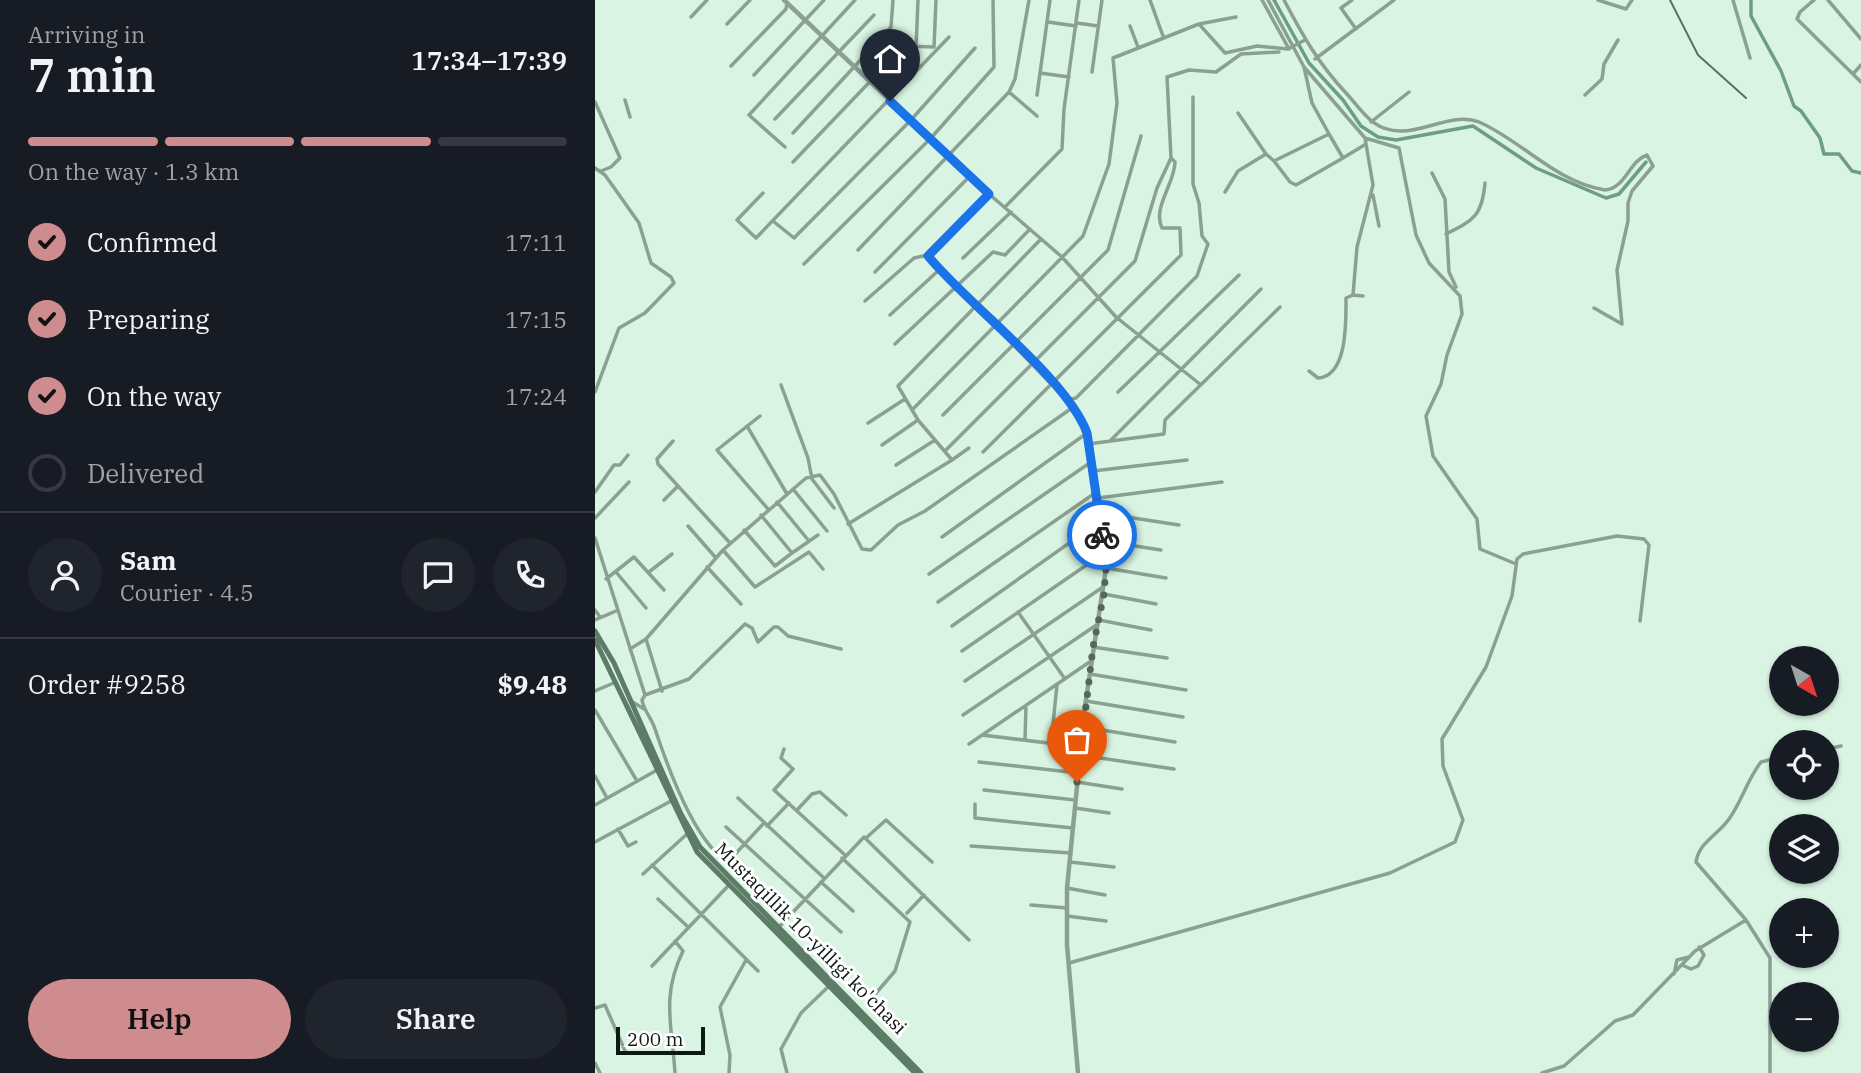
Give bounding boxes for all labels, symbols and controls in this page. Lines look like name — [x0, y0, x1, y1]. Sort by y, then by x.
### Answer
text: Arriving in — [28, 19, 145, 49]
pin — [860, 29, 920, 101]
icon: home — [871, 40, 909, 78]
text: 17:34–17:39 — [411, 43, 567, 77]
text: 7 min — [28, 45, 156, 105]
text: On the way · 1.3 km — [28, 156, 240, 186]
icon: check — [28, 223, 66, 261]
text: Confirmed — [87, 225, 218, 259]
text: 17:11 — [505, 227, 567, 257]
icon: check — [28, 300, 66, 338]
text: Preparing — [87, 302, 209, 336]
text: 17:15 — [505, 304, 567, 334]
icon: check — [28, 377, 66, 415]
text: On the way — [87, 379, 221, 413]
text: 17:24 — [505, 381, 567, 411]
text: Delivered — [87, 456, 204, 490]
courier — [1067, 500, 1137, 570]
icon: bike — [1083, 516, 1121, 554]
button: person — [28, 538, 102, 612]
button: chat — [401, 538, 475, 612]
button: phone — [493, 538, 567, 612]
text: Sam — [120, 543, 176, 577]
text: Courier · 4.5 — [120, 577, 254, 607]
north arrow — [1769, 646, 1839, 716]
map controls — [1769, 646, 1839, 1052]
text: Order #9258 — [28, 667, 186, 701]
text: $9.48 — [497, 667, 567, 701]
pin — [1047, 710, 1107, 782]
icon: bag — [1058, 721, 1096, 759]
button: locate — [1769, 730, 1839, 800]
button: layers — [1769, 814, 1839, 884]
street label: Mustaqillik 10-yilligi ko'chasi — [710, 837, 912, 1039]
button: + — [1769, 898, 1839, 968]
button: Help — [28, 979, 291, 1059]
button: Share — [305, 979, 567, 1059]
button: − — [1769, 982, 1839, 1052]
scale bar — [616, 1024, 705, 1056]
text: 200 m — [627, 1027, 684, 1051]

